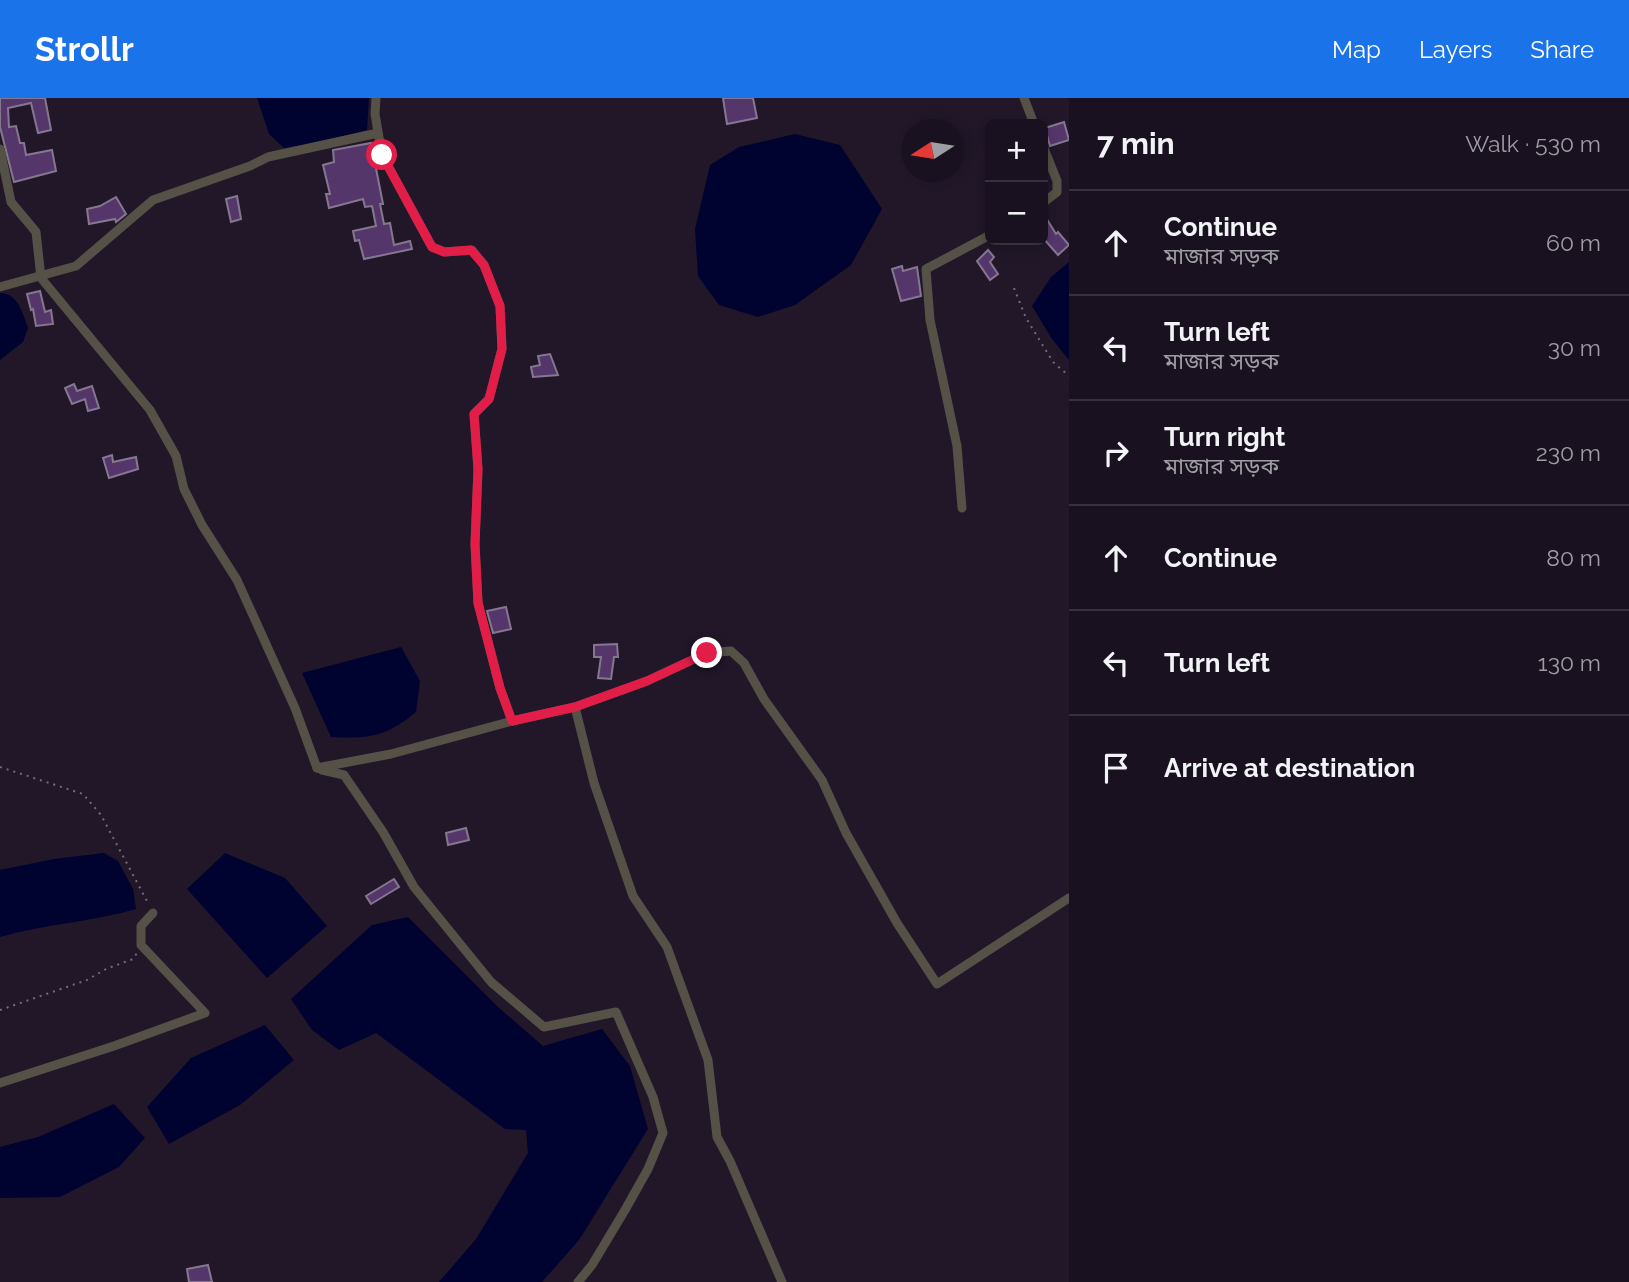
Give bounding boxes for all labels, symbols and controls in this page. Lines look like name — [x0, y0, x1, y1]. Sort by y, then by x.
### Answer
text: Strollr — [35, 30, 134, 69]
text: Map — [1332, 35, 1381, 64]
text: Layers — [1419, 35, 1492, 64]
text: Share — [1530, 35, 1594, 64]
north arrow — [901, 119, 964, 182]
map controls — [985, 119, 1048, 245]
button: + — [985, 119, 1048, 182]
text: 7 min — [1097, 126, 1175, 161]
text: Walk · 530 m — [1465, 130, 1601, 157]
route start — [366, 139, 397, 170]
button: − — [985, 182, 1048, 245]
text: Continue — [1164, 212, 1277, 242]
icon: ahead — [1097, 224, 1135, 262]
text: 60 m — [1546, 229, 1601, 256]
text: মাজার সড়ক — [1164, 242, 1279, 269]
text: Turn left — [1164, 317, 1270, 347]
icon: left — [1097, 329, 1135, 367]
text: 30 m — [1548, 334, 1601, 361]
text: মাজার সড়ক — [1164, 347, 1279, 374]
text: Turn right — [1164, 422, 1285, 452]
icon: right — [1097, 434, 1135, 472]
text: 230 m — [1536, 439, 1601, 466]
text: মাজার সড়ক — [1164, 452, 1279, 479]
icon: ahead — [1097, 539, 1135, 577]
text: Continue — [1164, 543, 1277, 573]
text: 80 m — [1546, 544, 1601, 571]
route end — [691, 637, 722, 668]
icon: left — [1097, 644, 1135, 682]
text: Turn left — [1164, 648, 1270, 678]
text: 130 m — [1538, 649, 1601, 676]
icon: arrive — [1097, 749, 1135, 787]
text: Arrive at destination — [1164, 753, 1415, 783]

